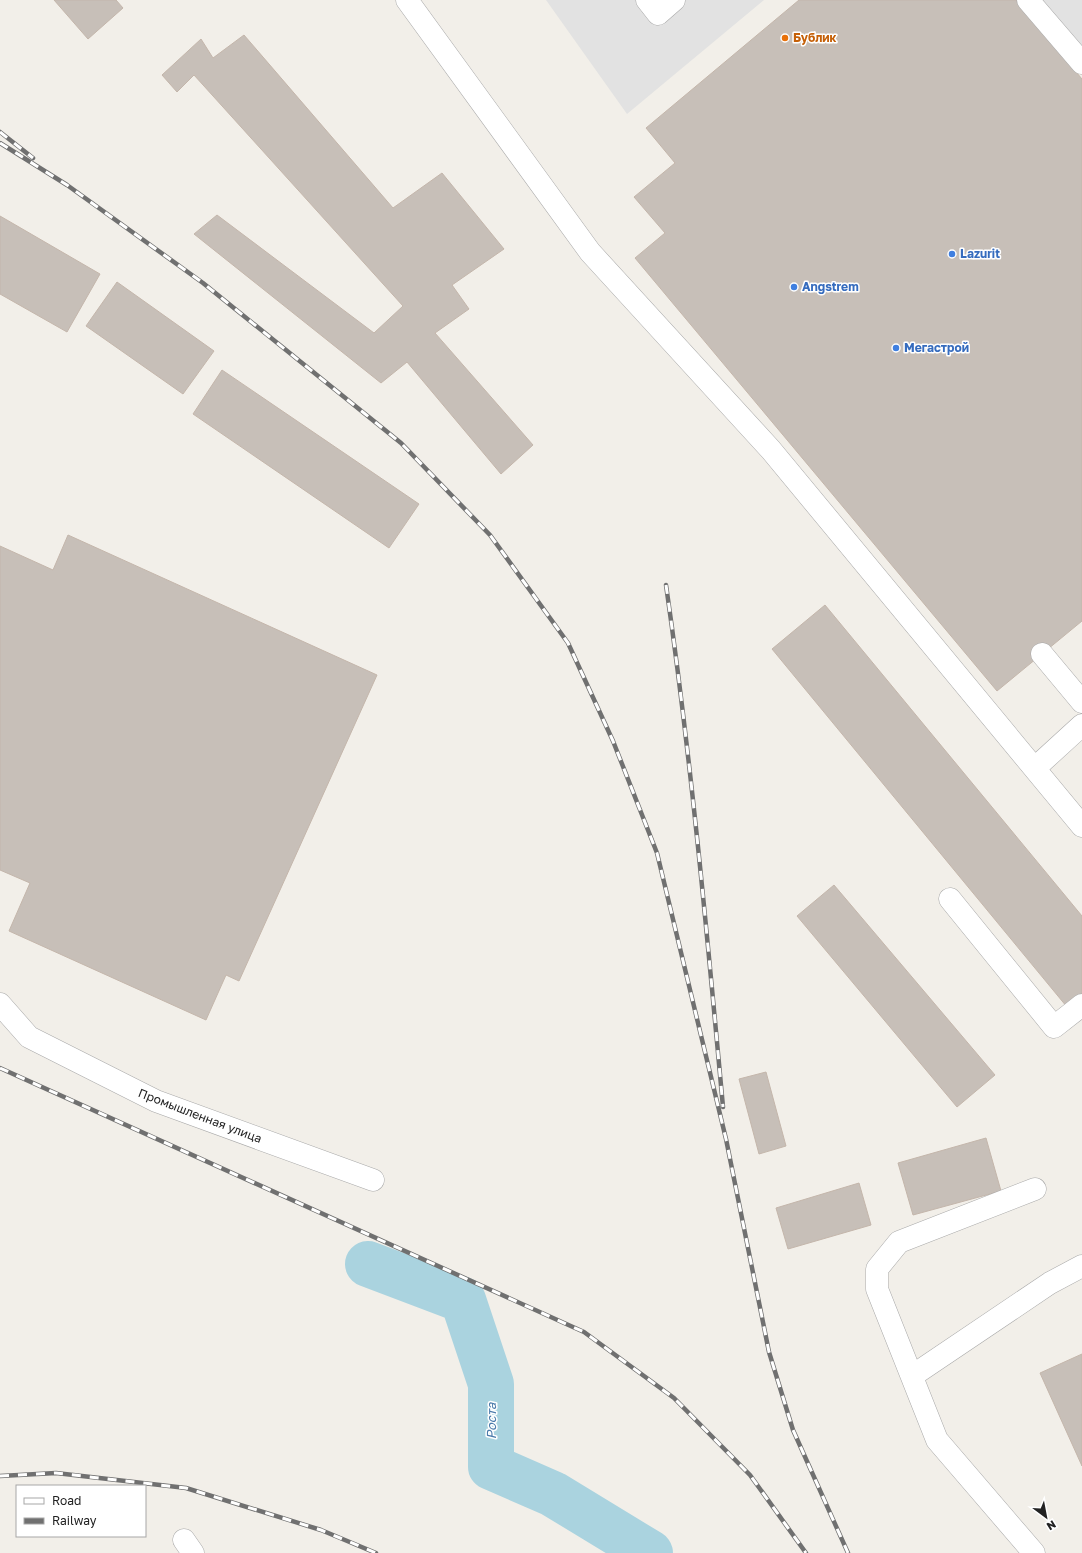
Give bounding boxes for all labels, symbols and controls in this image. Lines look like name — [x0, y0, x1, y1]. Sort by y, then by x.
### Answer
place label: Бублик — [793, 30, 837, 45]
marker: Бублик — [780, 33, 790, 43]
place label: Lazurit — [960, 246, 1000, 261]
marker: Lazurit — [947, 249, 957, 259]
place label: Angstrem — [802, 279, 859, 294]
marker: Angstrem — [789, 282, 799, 292]
place label: Мегастрой — [904, 340, 969, 355]
marker: Мегастрой — [891, 343, 901, 353]
street label: Промышленная улица — [136, 1085, 264, 1146]
water label: Роста — [483, 1402, 499, 1439]
legend — [16, 1485, 146, 1537]
text: Road — [52, 1493, 81, 1508]
north arrow — [1026, 1497, 1066, 1537]
text: Railway — [52, 1513, 97, 1528]
text: N — [1045, 1518, 1059, 1534]

